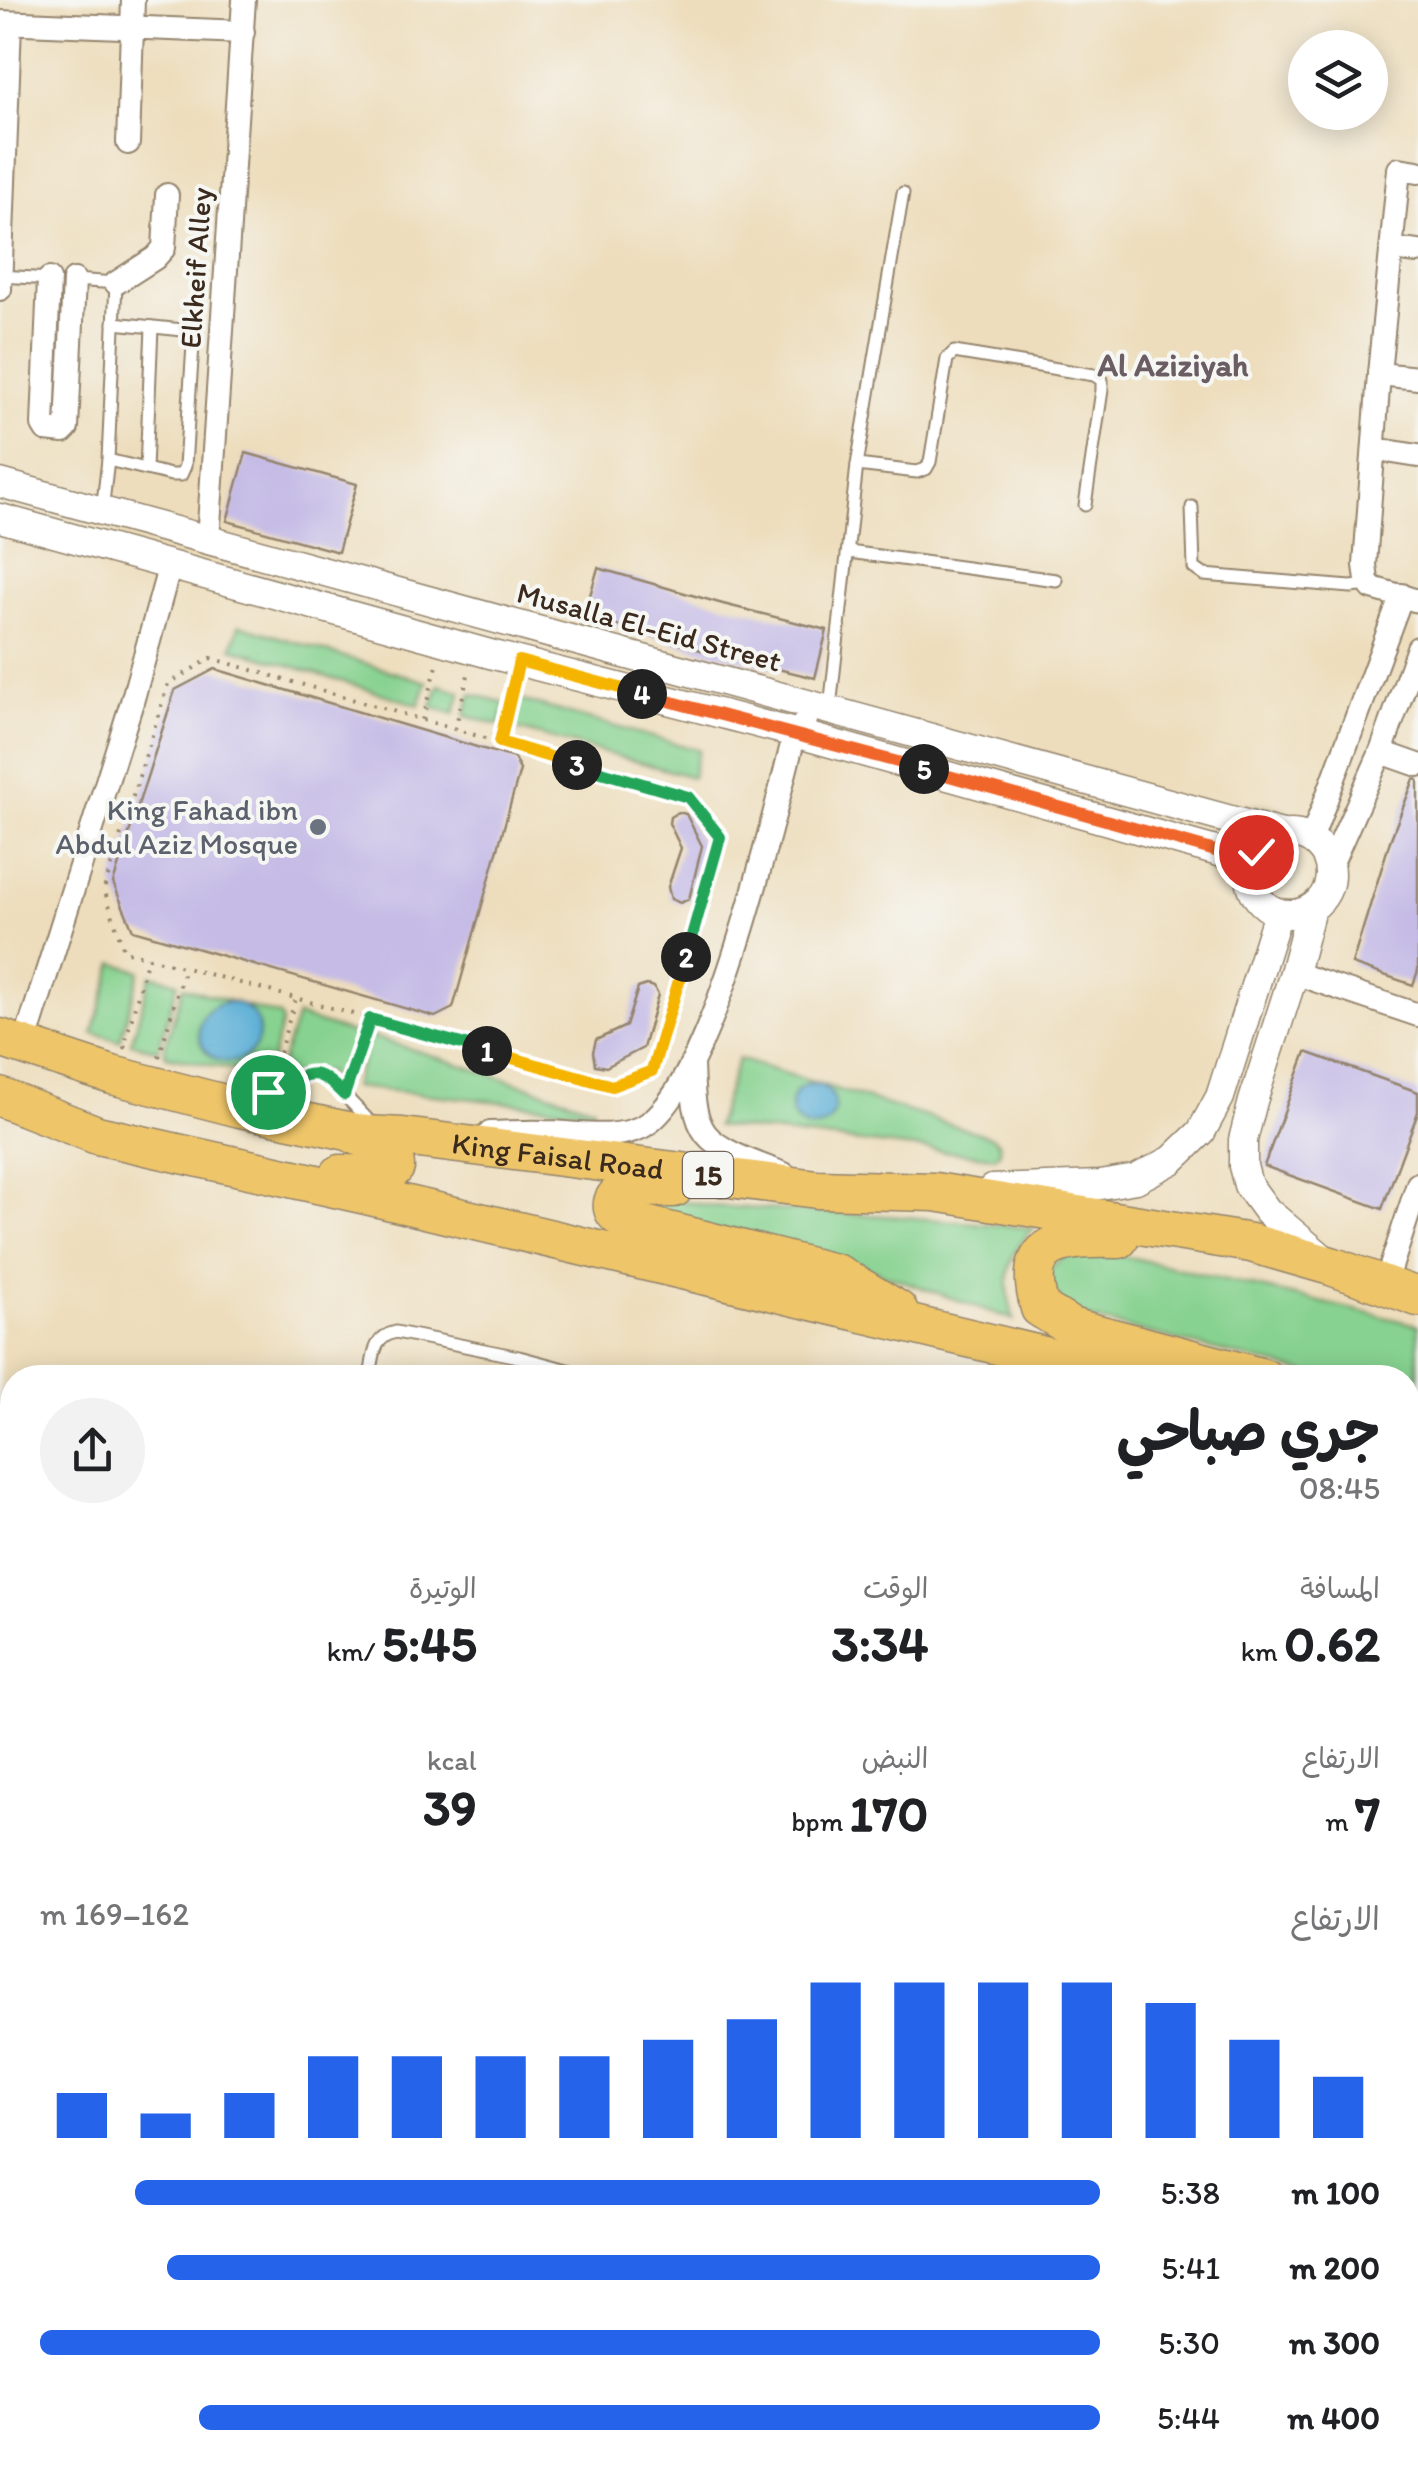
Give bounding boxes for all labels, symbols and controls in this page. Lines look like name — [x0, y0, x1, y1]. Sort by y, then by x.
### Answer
map controls — [1288, 30, 1388, 130]
button: layers — [1288, 30, 1388, 130]
street label: Elkheif Alley — [171, 186, 220, 350]
district label: Al Aziziyah — [1097, 346, 1249, 384]
street label: Musalla El-Eid Street — [513, 573, 785, 680]
pin: 4 — [617, 669, 667, 719]
text: 4 — [634, 677, 650, 711]
pin: 3 — [552, 740, 602, 790]
pin: 5 — [899, 744, 949, 794]
text: 3 — [569, 748, 585, 782]
text: 5 — [917, 752, 931, 786]
place label: King Fahad ibn Abdul Aziz Mosque — [56, 791, 298, 862]
pin — [1214, 810, 1299, 895]
marker: King Fahad ibn Abdul Aziz Mosque — [307, 816, 329, 838]
icon: check — [1229, 825, 1284, 880]
pin: 2 — [661, 932, 711, 982]
text: 2 — [679, 940, 693, 974]
pin: 1 — [462, 1026, 512, 1076]
text: 1 — [481, 1034, 494, 1068]
pin — [226, 1050, 311, 1135]
icon: arrive — [241, 1065, 296, 1120]
street label: King Faisal Road — [450, 1124, 666, 1188]
road number: 15 — [683, 1152, 733, 1198]
button: share — [40, 1398, 145, 1503]
text: جري صباحي — [1117, 1398, 1380, 1464]
text: 08:45 — [1299, 1469, 1380, 1507]
text: الوتيرة — [409, 1571, 477, 1605]
text: الوقت — [863, 1571, 928, 1605]
text: المسافة — [1300, 1571, 1380, 1605]
text: 5:45 — [382, 1613, 477, 1674]
text: 3:34 — [832, 1613, 928, 1674]
text: 0.62 — [1284, 1613, 1380, 1674]
text: /km — [327, 1634, 382, 1668]
text: km — [1241, 1634, 1284, 1668]
text: النبض — [861, 1741, 928, 1775]
text: الارتفاع — [1301, 1741, 1380, 1775]
text: kcal — [427, 1743, 477, 1777]
text: 39 — [423, 1777, 477, 1838]
text: 170 — [850, 1783, 928, 1844]
text: 7 — [1355, 1783, 1380, 1844]
text: bpm — [791, 1804, 850, 1838]
text: m — [1325, 1804, 1355, 1838]
text: 162–169 m — [40, 1895, 189, 1933]
text: الارتفاع — [1290, 1900, 1380, 1938]
text: 5:38 — [1160, 2174, 1220, 2212]
text: 100 m — [1292, 2174, 1380, 2212]
text: 5:41 — [1161, 2249, 1220, 2287]
text: 200 m — [1290, 2249, 1380, 2287]
text: 5:30 — [1158, 2324, 1220, 2362]
text: 300 m — [1289, 2324, 1380, 2362]
text: 5:44 — [1157, 2399, 1220, 2437]
text: 400 m — [1287, 2399, 1380, 2437]

